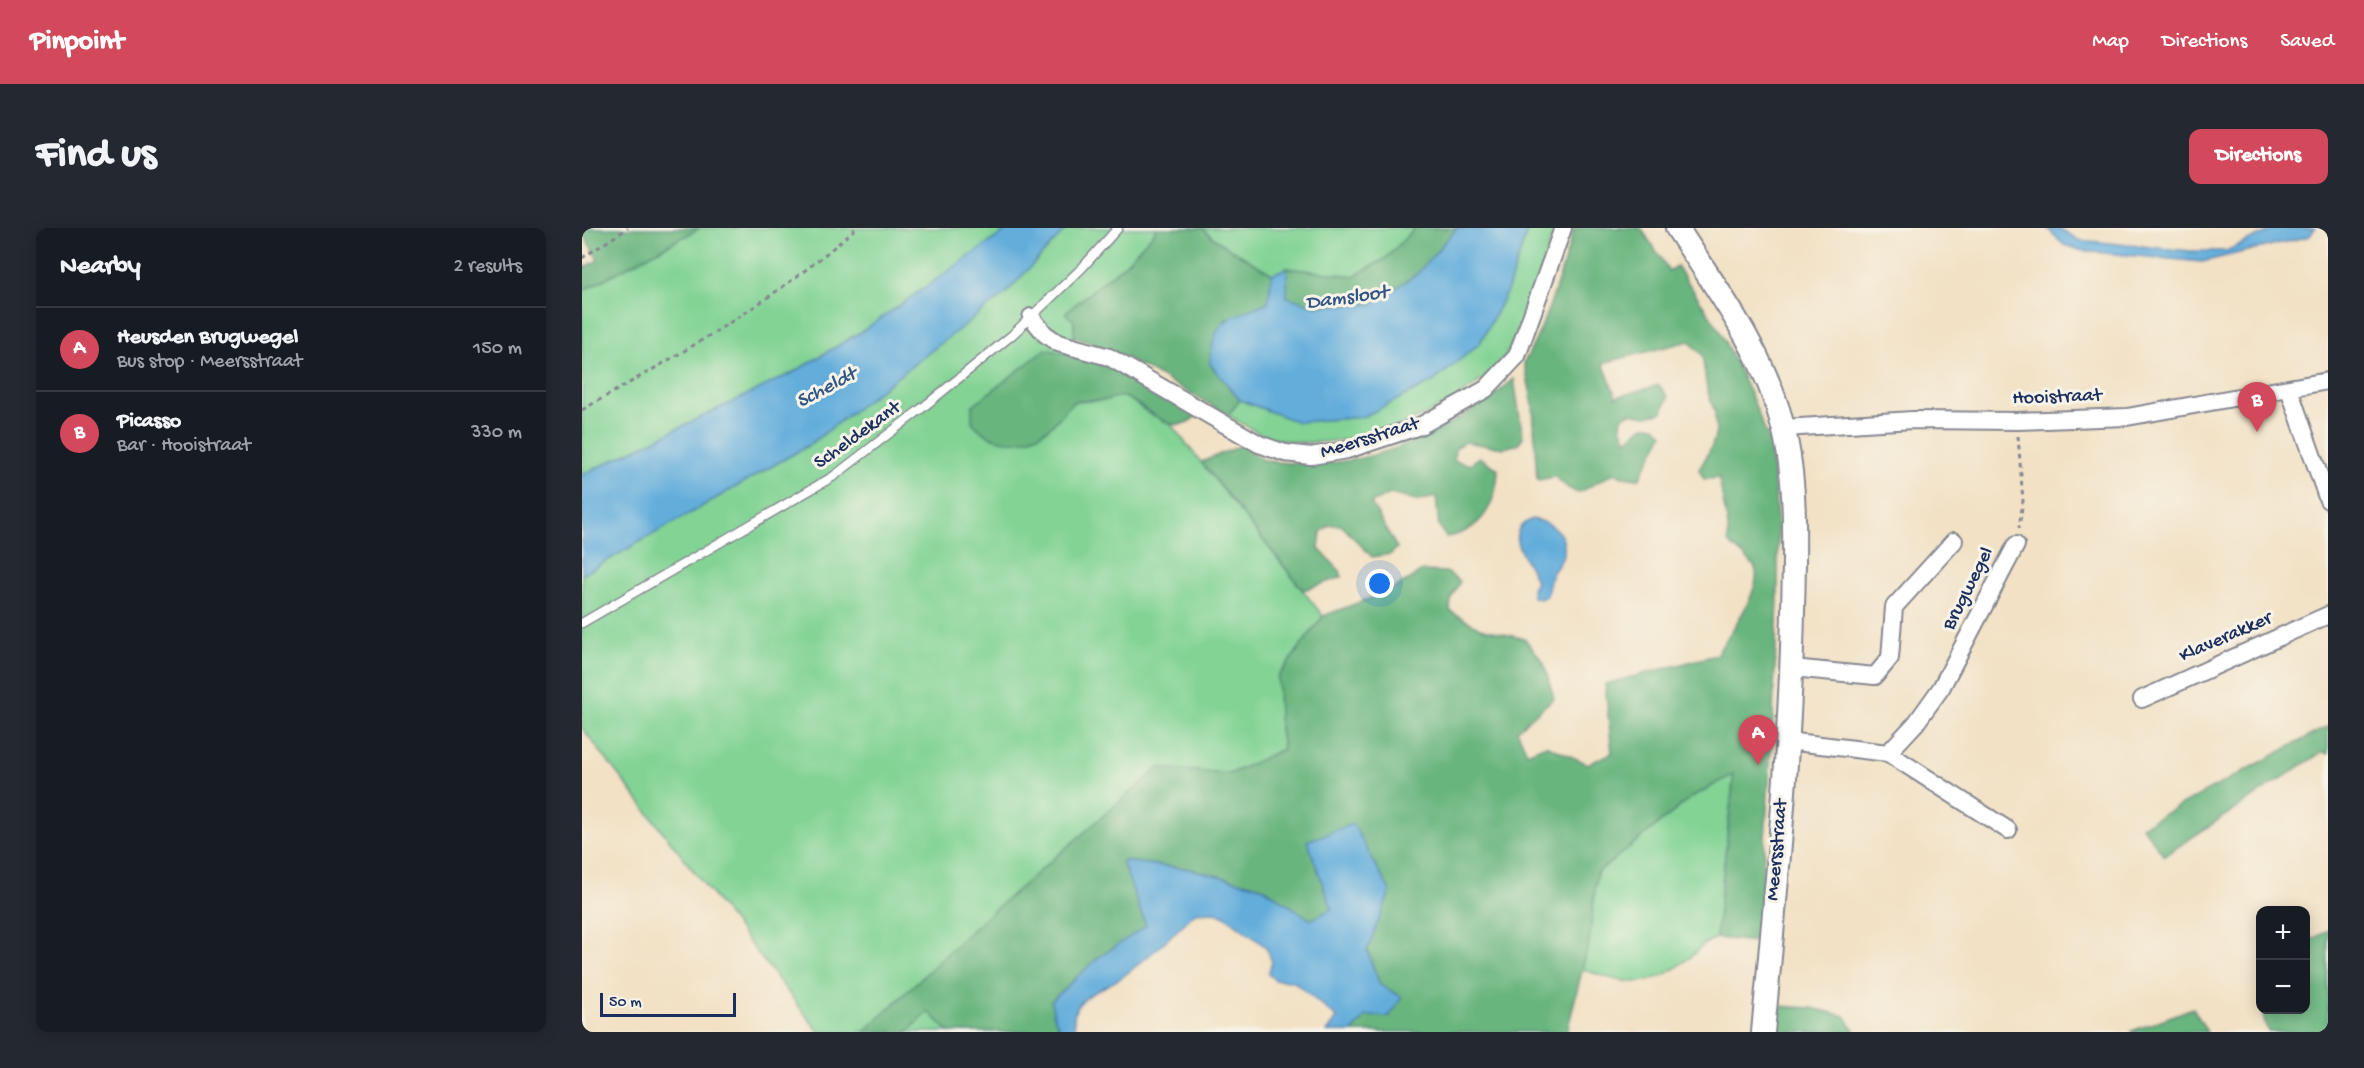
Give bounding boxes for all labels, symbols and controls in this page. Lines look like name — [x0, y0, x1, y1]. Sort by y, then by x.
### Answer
text: Pinpoint — [30, 26, 124, 59]
text: Map — [2092, 30, 2129, 55]
text: Directions — [2162, 30, 2247, 55]
text: Saved — [2280, 30, 2334, 55]
button: Directions — [2189, 129, 2328, 184]
text: Find us — [36, 132, 156, 181]
text: Nearby — [60, 252, 141, 283]
text: 2 results — [453, 256, 522, 279]
water label: Damsloot — [1304, 280, 1393, 317]
text: Heusden Brugwegel — [117, 325, 298, 351]
text: A — [74, 338, 85, 361]
text: 150 m — [473, 338, 522, 361]
text: Bus stop · Meersstraat — [117, 351, 302, 374]
water label: Scheldt — [793, 361, 864, 415]
pin: B — [2238, 382, 2276, 432]
street label: Hooistraat — [2012, 385, 2104, 411]
street label: Scheldekant — [810, 396, 907, 475]
text: Picasso — [117, 409, 181, 435]
street label: Meersstraat — [1318, 413, 1424, 465]
text: B — [74, 422, 85, 445]
text: 330 m — [471, 422, 522, 445]
text: Bar · Hooistraat — [117, 435, 251, 458]
street label: Brugwegel — [1938, 544, 2000, 635]
your location — [1365, 569, 1394, 598]
street label: Klaverakker — [2176, 607, 2278, 669]
pin: A — [1738, 716, 1778, 765]
street label: Meersstraat — [1762, 796, 1794, 902]
map controls — [2256, 906, 2310, 1014]
button: + — [2256, 906, 2310, 960]
button: − — [2256, 960, 2310, 1014]
scale bar — [600, 990, 736, 1018]
text: 50 m — [609, 994, 642, 1013]

